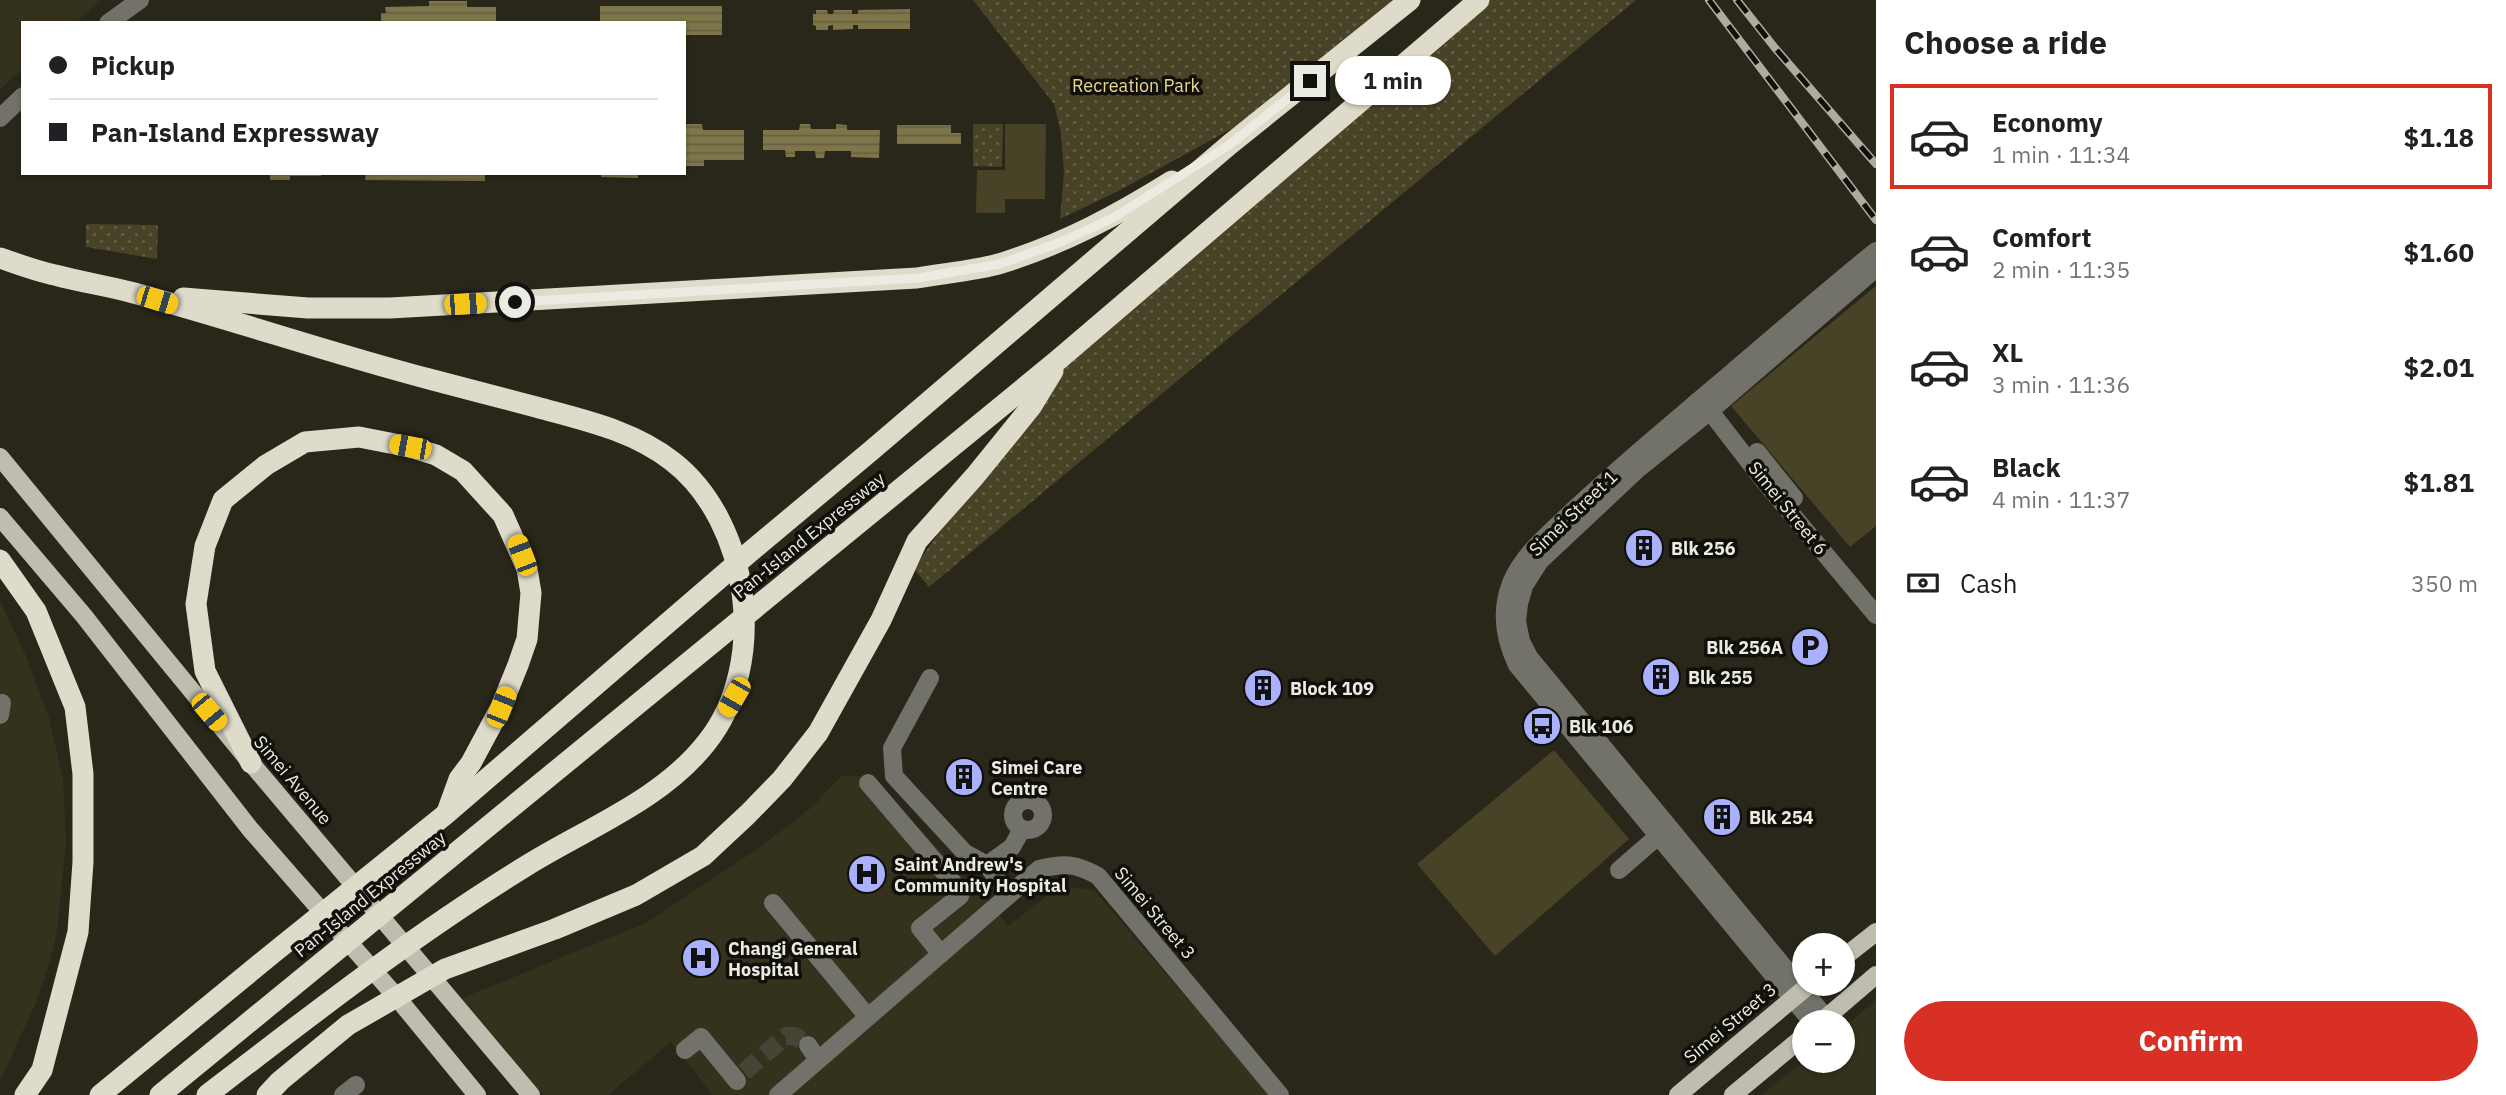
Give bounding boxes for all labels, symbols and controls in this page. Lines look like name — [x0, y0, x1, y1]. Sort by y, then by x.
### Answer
text: Choose a ride — [1904, 21, 2107, 63]
text: Pickup — [91, 48, 175, 82]
callout: 1 min — [1334, 56, 1450, 106]
route end — [1294, 65, 1326, 97]
text: 1 min — [1363, 65, 1423, 95]
park label: Recreation Park — [1072, 74, 1201, 97]
icon: car — [1908, 105, 1971, 168]
text: Economy — [1992, 105, 2103, 139]
text: Pan-Island Expressway — [91, 115, 379, 149]
text: $1.18 — [2404, 120, 2474, 154]
text: 1 min · 11:34 — [1992, 139, 2130, 169]
icon: car — [1908, 220, 1971, 283]
text: Comfort — [1992, 220, 2091, 254]
text: $1.60 — [2404, 235, 2474, 269]
text: 2 min · 11:35 — [1992, 254, 2130, 284]
car — [134, 284, 181, 316]
route start — [499, 286, 531, 318]
car — [444, 292, 487, 316]
icon: car — [1908, 335, 1971, 398]
text: XL — [1992, 335, 2023, 369]
text: $2.01 — [2404, 350, 2474, 384]
text: 3 min · 11:36 — [1992, 369, 2130, 399]
car — [388, 433, 433, 461]
icon: car — [1908, 450, 1971, 513]
text: Black — [1992, 450, 2060, 484]
street label: Simei Street 6 — [1743, 457, 1833, 559]
street label: Simei Street 1 — [1524, 465, 1622, 561]
text: $1.81 — [2404, 465, 2474, 499]
street label: Pan-Island Expressway — [729, 467, 889, 603]
text: 4 min · 11:37 — [1992, 484, 2130, 514]
building icon: Blk 256 — [1623, 527, 1665, 569]
car — [505, 532, 540, 578]
place label: Blk 256 — [1671, 537, 1736, 560]
icon: cash — [1904, 564, 1942, 602]
text: Cash — [1960, 566, 2017, 600]
text: 350 m — [2411, 568, 2478, 598]
parking icon: Blk 256A — [1789, 626, 1831, 668]
place label: Blk 256A — [1706, 636, 1783, 659]
building icon: Blk 255 — [1640, 656, 1682, 698]
place label: Blk 255 — [1688, 666, 1753, 689]
building icon: Block 109 — [1242, 667, 1284, 709]
car — [715, 674, 754, 720]
place label: Block 109 — [1290, 677, 1374, 700]
car — [484, 684, 519, 730]
car — [188, 689, 231, 735]
bus stop icon: Blk 106 — [1521, 705, 1563, 747]
place label: Blk 106 — [1569, 715, 1634, 738]
street label: Simei Avenue — [249, 731, 337, 829]
building icon: Simei Care Centre — [943, 756, 985, 798]
place label: Simei Care Centre — [991, 756, 1082, 800]
building icon: Blk 254 — [1701, 796, 1743, 838]
place label: Blk 254 — [1749, 806, 1814, 829]
street label: Pan-Island Expressway — [290, 826, 450, 962]
hospital icon: Saint Andrew's Community Hospital — [846, 853, 888, 895]
place label: Saint Andrew's Community Hospital — [894, 853, 1067, 897]
street label: Simei Street 3 — [1110, 862, 1200, 964]
map controls — [1792, 933, 1855, 1073]
button: + — [1792, 933, 1855, 996]
hospital icon: Changi General Hospital — [680, 937, 722, 979]
place label: Changi General Hospital — [728, 937, 858, 981]
street label: Simei Street 3 — [1679, 978, 1781, 1068]
button: Confirm — [1904, 1001, 2478, 1081]
button: − — [1792, 1010, 1855, 1073]

